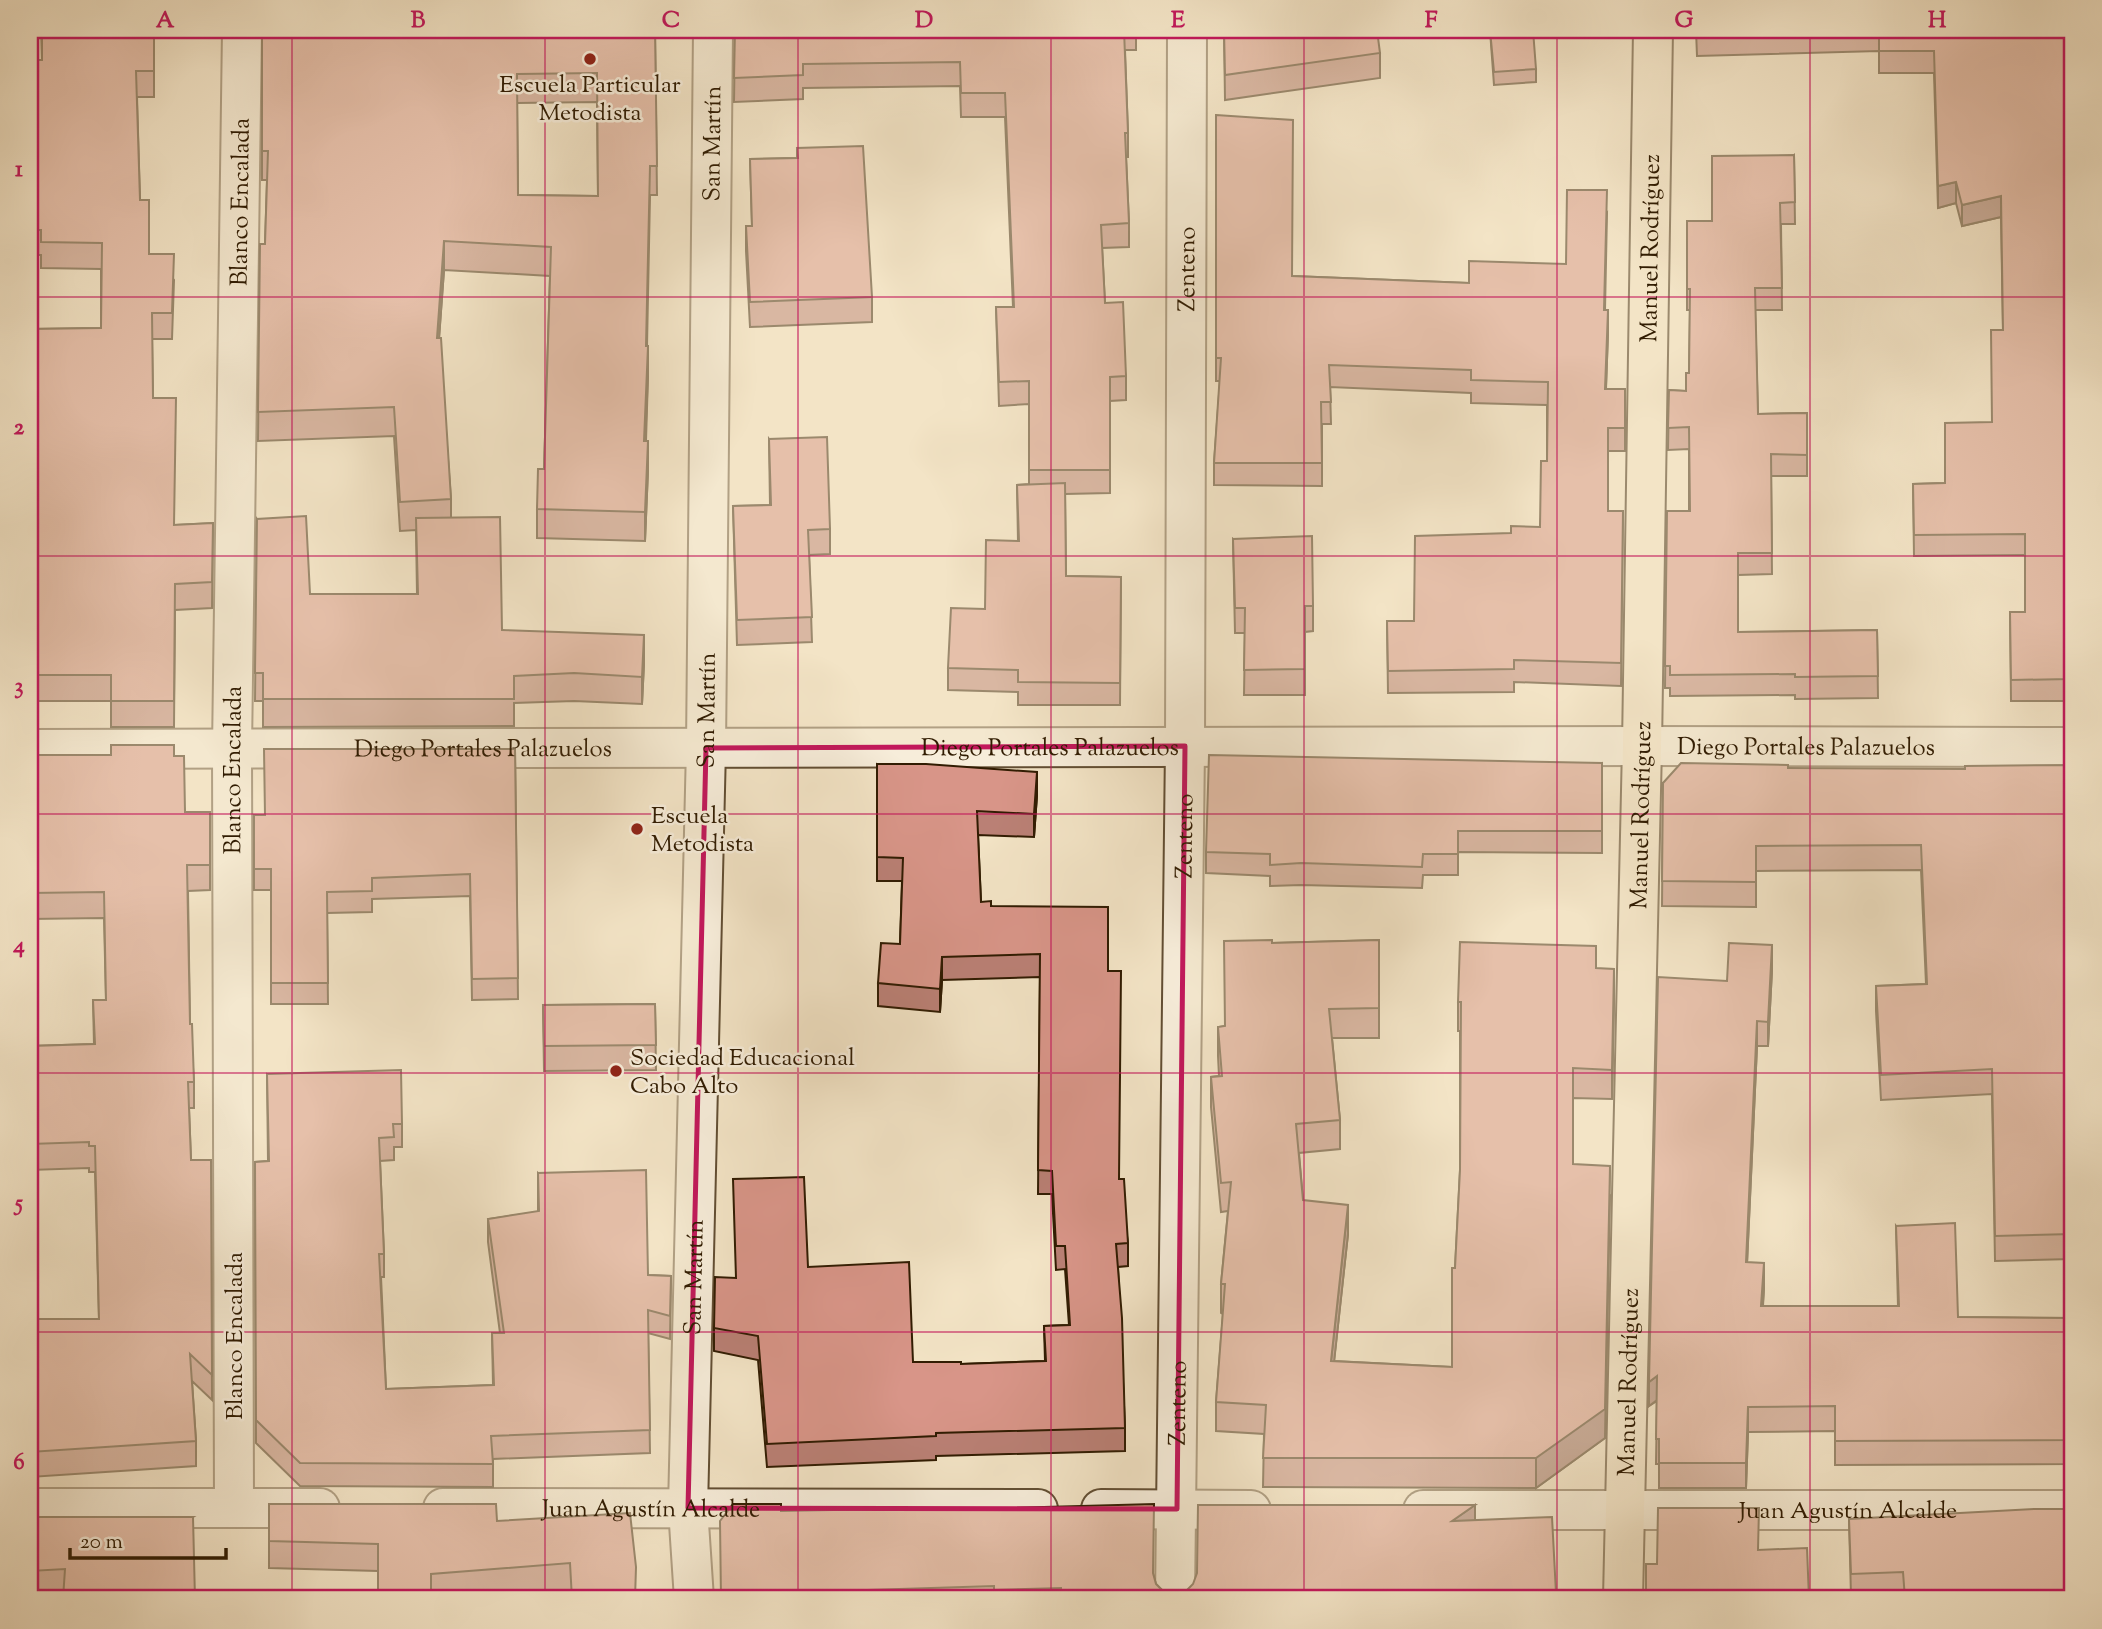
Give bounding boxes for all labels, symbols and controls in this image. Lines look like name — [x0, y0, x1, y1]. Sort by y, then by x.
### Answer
text: A — [156, 5, 175, 38]
text: B — [411, 5, 426, 38]
text: C — [662, 5, 680, 38]
text: D — [915, 5, 933, 38]
text: E — [1171, 5, 1185, 38]
text: F — [1425, 5, 1438, 38]
text: G — [1675, 5, 1694, 38]
text: H — [1928, 5, 1947, 38]
marker: Escuela Particular Metodista — [582, 51, 598, 67]
place label: Escuela Particular Metodista — [499, 69, 681, 131]
street label: San Martín — [696, 85, 731, 201]
street label: Blanco Encalada — [223, 118, 260, 286]
text: 1 — [15, 154, 23, 187]
street label: Manuel Rodríguez — [1633, 154, 1670, 343]
street label: Zenteno — [1171, 226, 1205, 312]
text: 2 — [14, 412, 25, 445]
street label: San Martín — [691, 652, 726, 769]
text: 3 — [14, 671, 24, 704]
street label: Blanco Encalada — [217, 686, 252, 854]
street label: Manuel Rodríguez — [1623, 721, 1661, 910]
street label: Diego Portales Palazuelos — [1677, 731, 1935, 766]
street label: Diego Portales Palazuelos — [921, 732, 1179, 766]
street label: Diego Portales Palazuelos — [354, 733, 612, 767]
street label: Zenteno — [1168, 793, 1203, 879]
place label: Escuela Metodista — [651, 800, 754, 862]
marker: Escuela Metodista — [629, 821, 645, 837]
text: 4 — [12, 930, 25, 963]
place label: Sociedad Educacional Cabo Alto — [630, 1042, 855, 1104]
marker: Sociedad Educacional Cabo Alto — [608, 1063, 624, 1079]
text: 5 — [13, 1188, 23, 1221]
street label: San Martín — [677, 1219, 714, 1336]
street label: Blanco Encalada — [219, 1252, 253, 1420]
street label: Manuel Rodríguez — [1611, 1288, 1649, 1477]
street label: Zenteno — [1162, 1360, 1197, 1446]
text: 6 — [13, 1447, 25, 1480]
street label: Juan Agustín Alcalde — [540, 1493, 760, 1528]
street label: Juan Agustín Alcalde — [1737, 1495, 1957, 1529]
scale bar — [70, 1517, 226, 1561]
text: 20 m — [80, 1528, 123, 1558]

